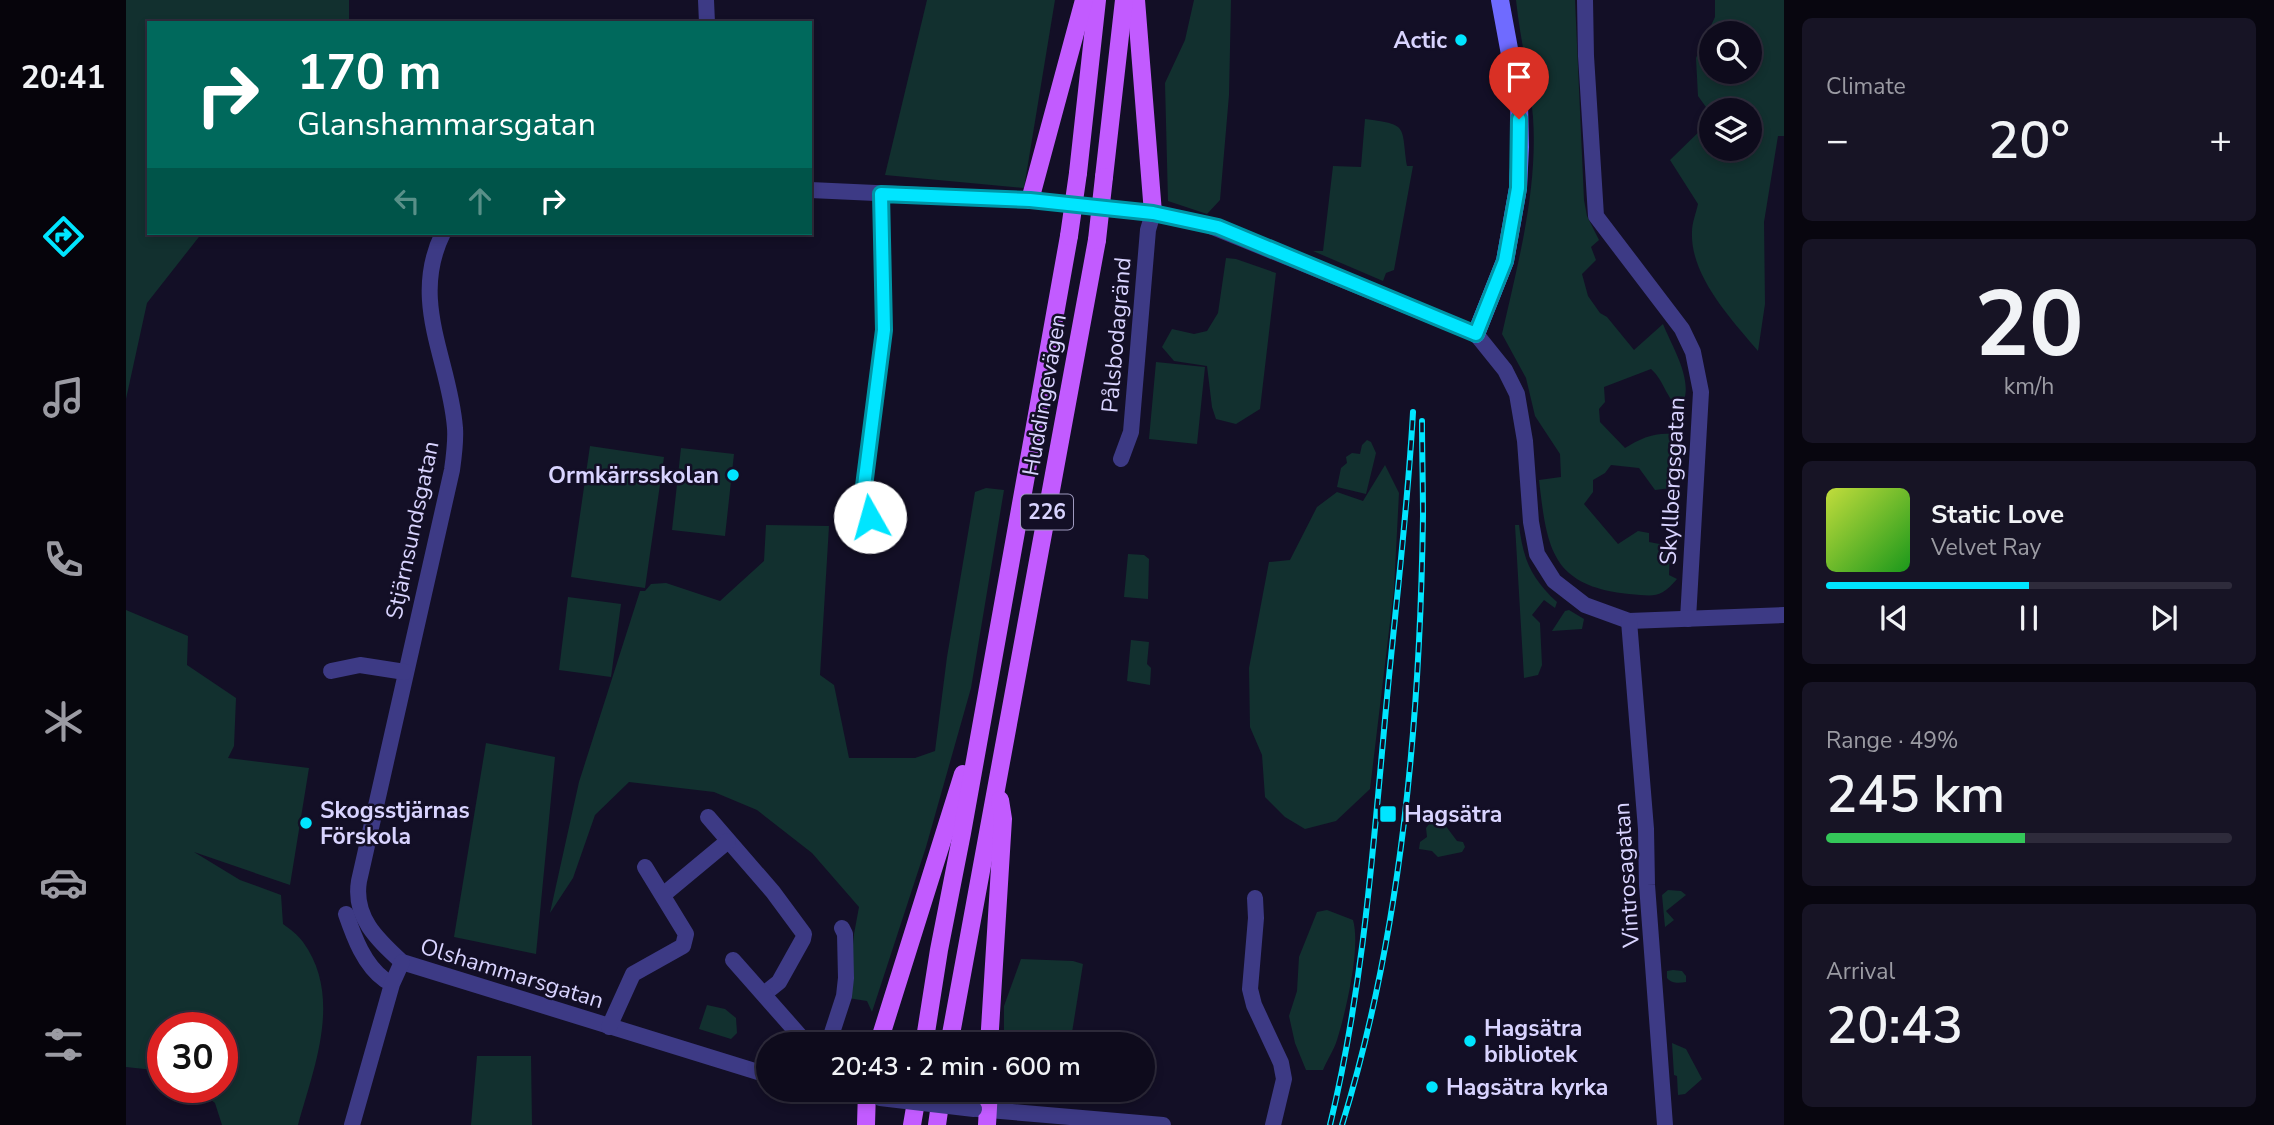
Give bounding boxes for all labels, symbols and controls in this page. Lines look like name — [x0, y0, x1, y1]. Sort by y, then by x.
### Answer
map controls — [1699, 21, 1762, 161]
button: search — [1699, 21, 1762, 84]
place label: Actic — [1394, 25, 1447, 56]
marker: Actic — [1453, 32, 1469, 48]
text: 170 m — [297, 39, 441, 106]
pin — [1489, 47, 1549, 119]
icon: right — [182, 49, 273, 140]
text: 20:41 — [21, 56, 105, 99]
icon: arrive — [1500, 58, 1538, 96]
text: Climate — [1826, 71, 1906, 102]
button: layers — [1699, 98, 1762, 161]
text: Glanshammarsgatan — [297, 103, 596, 146]
text: 20° — [1988, 105, 2070, 176]
text: − — [1826, 115, 1849, 166]
text: + — [2209, 115, 2232, 166]
icon: left — [388, 182, 426, 220]
icon: ahead — [461, 182, 499, 220]
icon: right — [534, 182, 572, 220]
icon: directions — [39, 212, 88, 261]
street label: Pålsbodagränd — [1094, 256, 1139, 414]
text: 20 — [1974, 263, 2084, 387]
street label: Huddingevägen — [1015, 312, 1074, 478]
text: km/h — [2004, 371, 2054, 402]
icon: music — [39, 373, 88, 422]
street label: Skyllbergsgatan — [1653, 396, 1692, 566]
street label: Stjärnsundsgatan — [378, 438, 447, 622]
place label: Ormkärrsskolan — [548, 460, 719, 491]
marker: Ormkärrsskolan — [725, 467, 741, 483]
position arrow — [833, 480, 907, 554]
road number: 226 — [1021, 494, 1073, 530]
text: Static Love — [1931, 497, 2064, 532]
text: Velvet Ray — [1931, 532, 2041, 563]
icon: phone — [39, 535, 88, 584]
icon: previous — [1875, 599, 1913, 637]
icon: pause — [2010, 599, 2048, 637]
icon: next — [2145, 599, 2183, 637]
icon: climate — [39, 697, 88, 746]
text: Range · 49% — [1826, 725, 1958, 756]
text: 245 km — [1826, 759, 2005, 830]
place label: Skogsstjärnas Förskola — [320, 795, 470, 852]
place label: Hagsätra — [1404, 799, 1502, 830]
street label: Vintrosagatan — [1606, 801, 1647, 950]
marker: Hagsätra — [1378, 804, 1398, 824]
marker: Skogsstjärnas Förskola — [298, 815, 314, 831]
icon: car — [39, 858, 88, 907]
street label: Olshammarsgatan — [416, 931, 607, 1016]
text: Arrival — [1826, 956, 1895, 987]
text: 20:43 — [1826, 990, 1963, 1061]
speed limit sign: 30 — [147, 1012, 238, 1103]
place label: Hagsätra bibliotek — [1484, 1013, 1582, 1070]
icon: filters — [39, 1020, 88, 1069]
marker: Hagsätra bibliotek — [1462, 1033, 1478, 1049]
text: 20:43 · 2 min · 600 m — [830, 1049, 1081, 1084]
place label: Hagsätra kyrka — [1446, 1072, 1608, 1103]
marker: Hagsätra kyrka — [1424, 1079, 1440, 1095]

